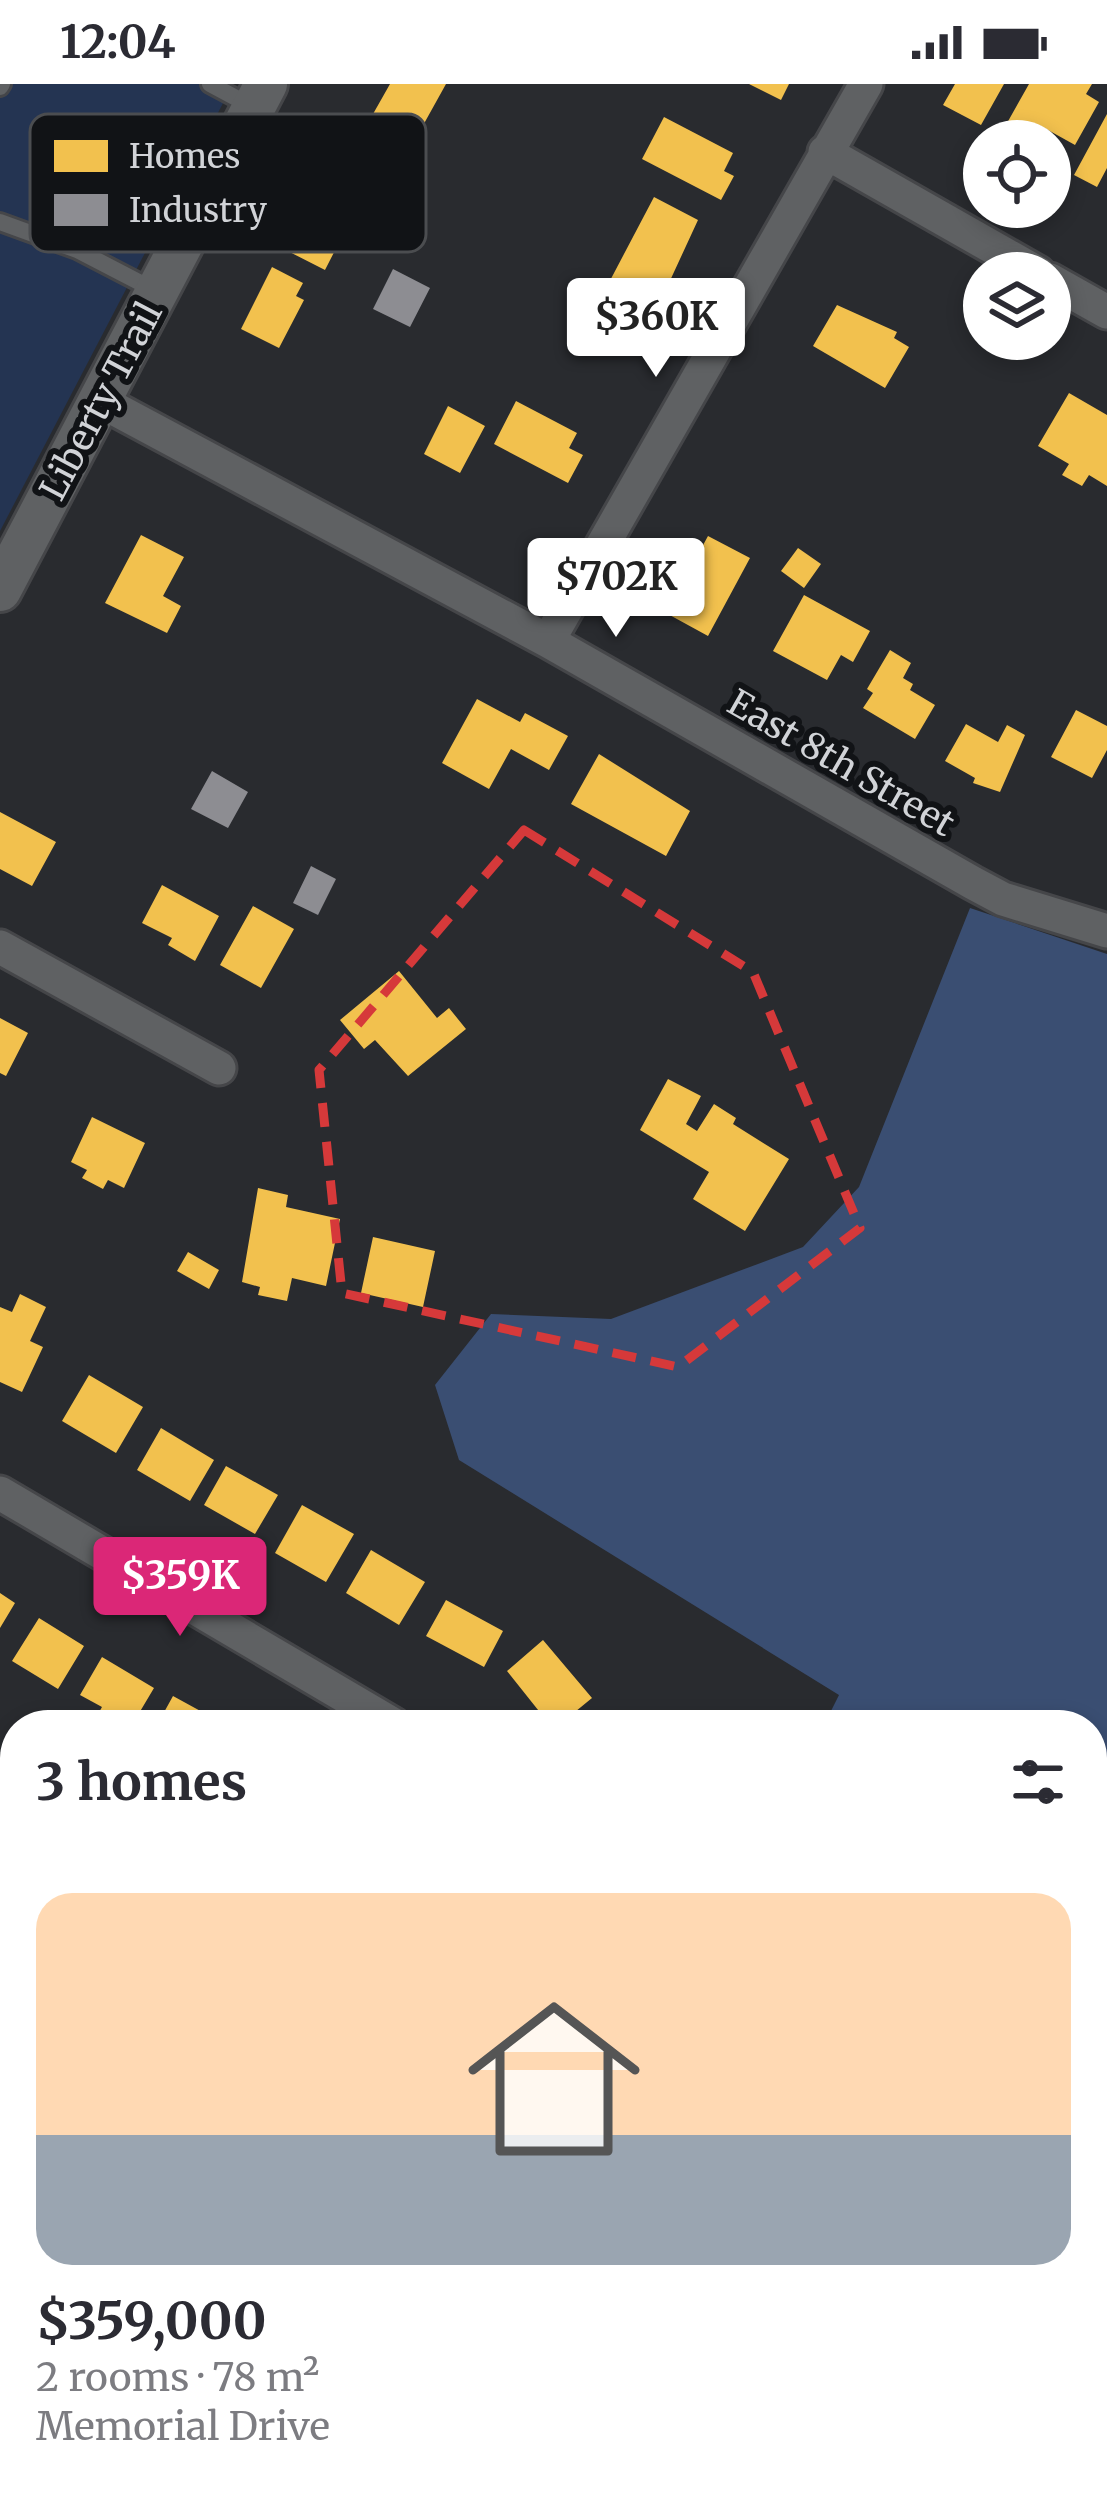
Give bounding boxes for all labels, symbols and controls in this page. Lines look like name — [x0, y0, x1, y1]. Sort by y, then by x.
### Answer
text: 12:04 — [60, 14, 176, 70]
legend — [30, 114, 426, 252]
map controls — [963, 120, 1071, 360]
button: locate — [963, 120, 1071, 228]
text: Homes — [129, 136, 241, 177]
text: Industry — [129, 190, 268, 231]
button: layers — [963, 252, 1071, 360]
pin: $360K — [572, 278, 740, 380]
text: $360K — [594, 292, 718, 341]
street label: Liberty Trail — [30, 294, 172, 508]
pin: $702K — [532, 538, 700, 640]
text: $702K — [555, 552, 678, 601]
street label: East 8th Street — [720, 680, 962, 846]
pin: $359K — [96, 1537, 264, 1639]
text: $359K — [120, 1551, 240, 1600]
icon: filters — [1005, 1749, 1071, 1815]
text: 3 homes — [36, 1750, 247, 1814]
icon: home — [446, 1971, 662, 2187]
text: $359,000 — [36, 2289, 267, 2353]
text: 2 rooms · 78 m² — [36, 2353, 319, 2402]
text: Memorial Drive — [36, 2402, 330, 2451]

